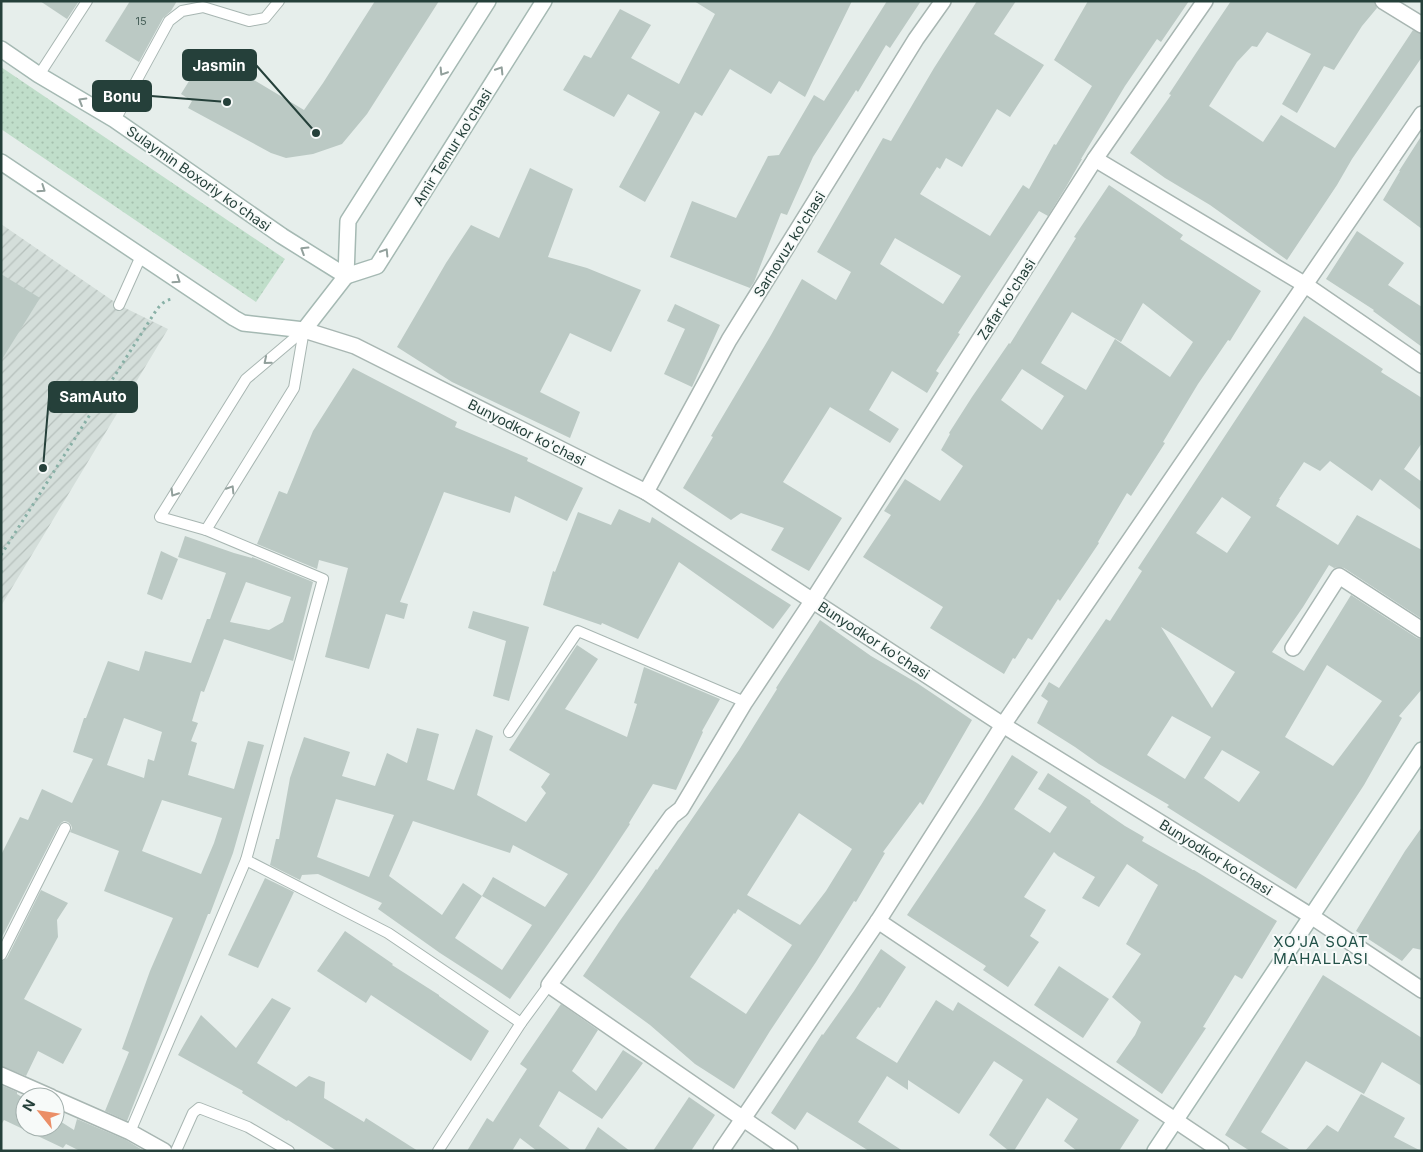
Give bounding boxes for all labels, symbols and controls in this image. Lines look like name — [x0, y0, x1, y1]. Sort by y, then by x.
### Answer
house number: 15 — [135, 14, 147, 28]
callout: Jasmin — [183, 50, 256, 80]
text: Jasmin — [193, 56, 245, 75]
one-way arrow — [439, 67, 449, 76]
one-way arrow — [494, 67, 503, 76]
callout: Bonu — [93, 81, 151, 111]
street label: Amir Temur ko'chasi — [409, 85, 495, 209]
text: Bonu — [103, 87, 141, 106]
one-way arrow — [79, 97, 88, 107]
street label: Sulaymin Boxoriy ko'chasi — [124, 122, 274, 234]
one-way arrow — [36, 183, 46, 192]
street label: Sarhovuz ko'chasi — [750, 188, 828, 300]
one-way arrow — [301, 247, 310, 256]
one-way arrow — [379, 249, 389, 258]
street label: Zafar ko'chasi — [973, 255, 1039, 343]
one-way arrow — [171, 274, 181, 283]
one-way arrow — [264, 356, 273, 365]
callout: SamAuto — [49, 382, 137, 412]
text: SamAuto — [59, 387, 127, 406]
street label: Bunyodkor ko'chasi — [465, 395, 589, 469]
one-way arrow — [225, 485, 235, 494]
one-way arrow — [171, 488, 181, 497]
street label: Bunyodkor ko'chasi — [815, 598, 933, 682]
street label: Bunyodkor ko'chasi — [1157, 815, 1275, 899]
district label: XO'JA SOAT MAHALLASI — [1273, 932, 1369, 968]
north arrow — [15, 1087, 65, 1137]
text: N — [18, 1096, 38, 1114]

